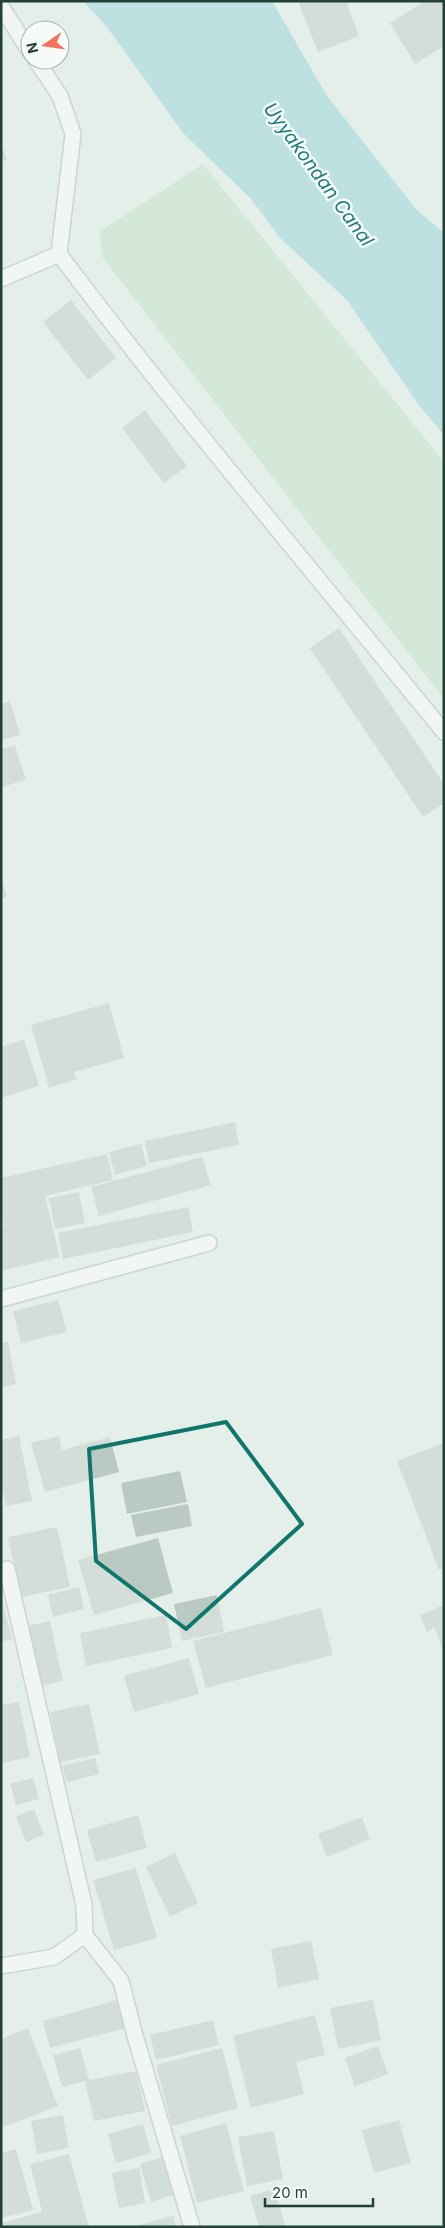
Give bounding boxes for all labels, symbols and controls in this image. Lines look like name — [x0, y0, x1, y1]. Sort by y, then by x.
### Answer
north arrow — [20, 20, 70, 70]
text: N — [22, 41, 41, 55]
water label: Uyyakondan Canal — [259, 98, 379, 251]
scale bar — [265, 2176, 372, 2208]
text: 20 m — [272, 2183, 308, 2202]

